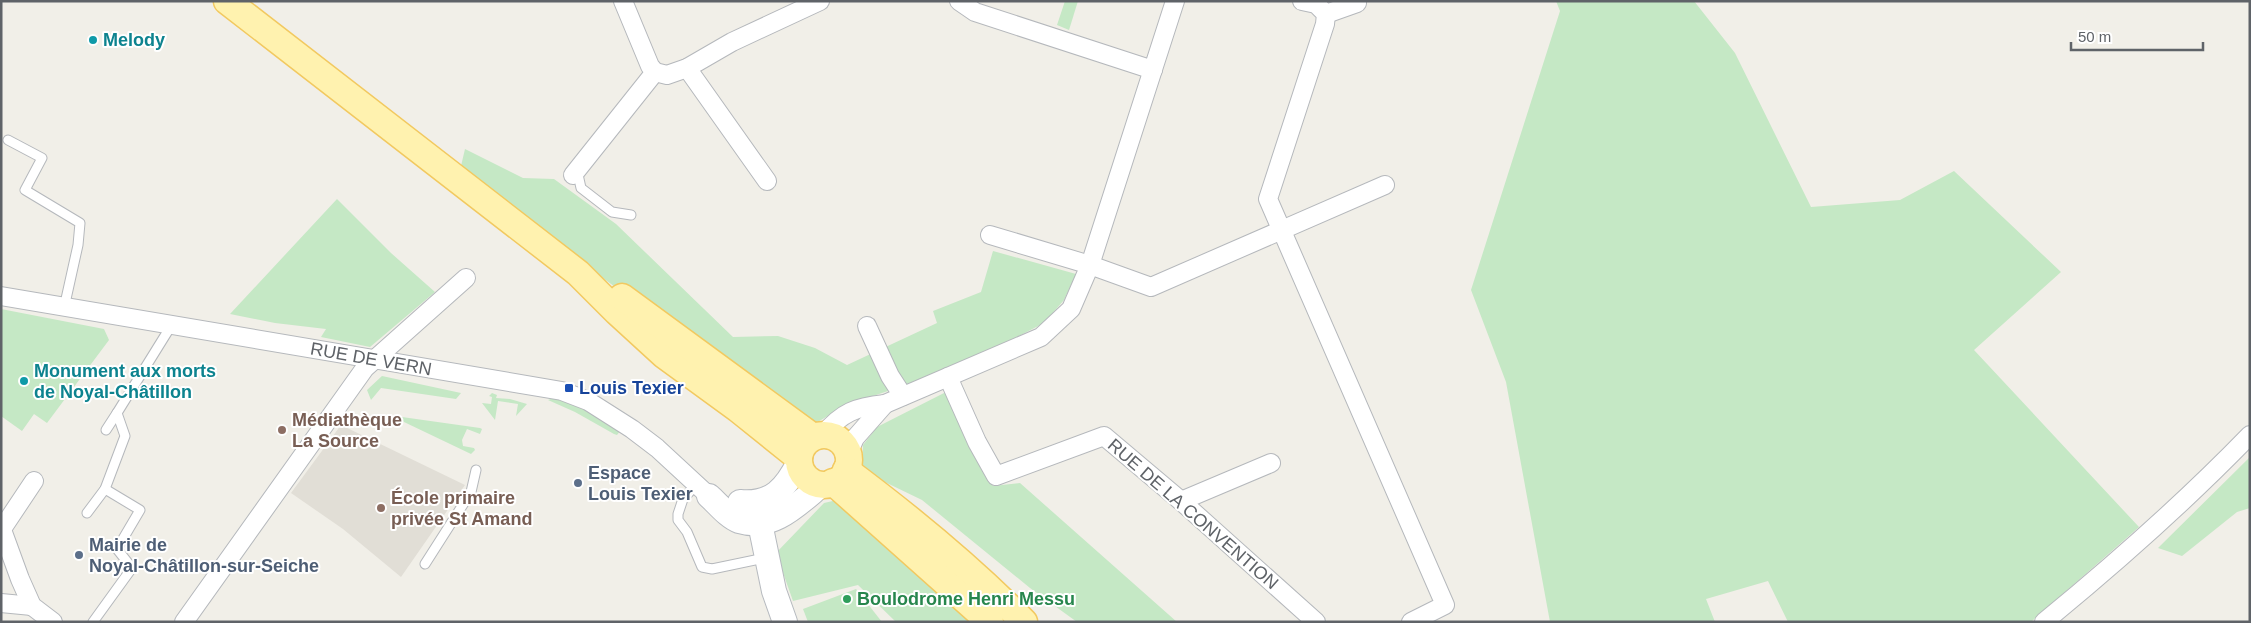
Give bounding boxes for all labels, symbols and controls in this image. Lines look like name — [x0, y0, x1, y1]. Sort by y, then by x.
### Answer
scale bar — [2071, 20, 2204, 52]
text: 50 m — [2078, 28, 2111, 45]
place label: Melody — [103, 30, 165, 50]
marker: Melody — [87, 34, 99, 46]
street label: RUE DE VERN — [309, 338, 433, 380]
place label: Monument aux morts de Noyal-Châtillon — [34, 361, 216, 402]
marker: Monument aux morts de Noyal-Châtillon — [18, 375, 30, 387]
place label: Louis Texier — [579, 378, 684, 398]
marker: Louis Texier — [563, 382, 575, 394]
place label: Médiathèque La Source — [292, 410, 402, 451]
marker: Médiathèque La Source — [276, 424, 288, 436]
street label: RUE DE LA CONVENTION — [1104, 435, 1282, 593]
place label: Espace Louis Texier — [588, 463, 693, 504]
marker: Espace Louis Texier — [572, 477, 584, 489]
place label: École primaire privée St Amand — [391, 487, 532, 529]
marker: École primaire privée St Amand — [375, 502, 387, 514]
place label: Mairie de Noyal-Châtillon-sur-Seiche — [89, 535, 319, 576]
marker: Mairie de Noyal-Châtillon-sur-Seiche — [73, 549, 85, 561]
place label: Boulodrome Henri Messu — [857, 589, 1075, 609]
marker: Boulodrome Henri Messu — [841, 593, 853, 605]

